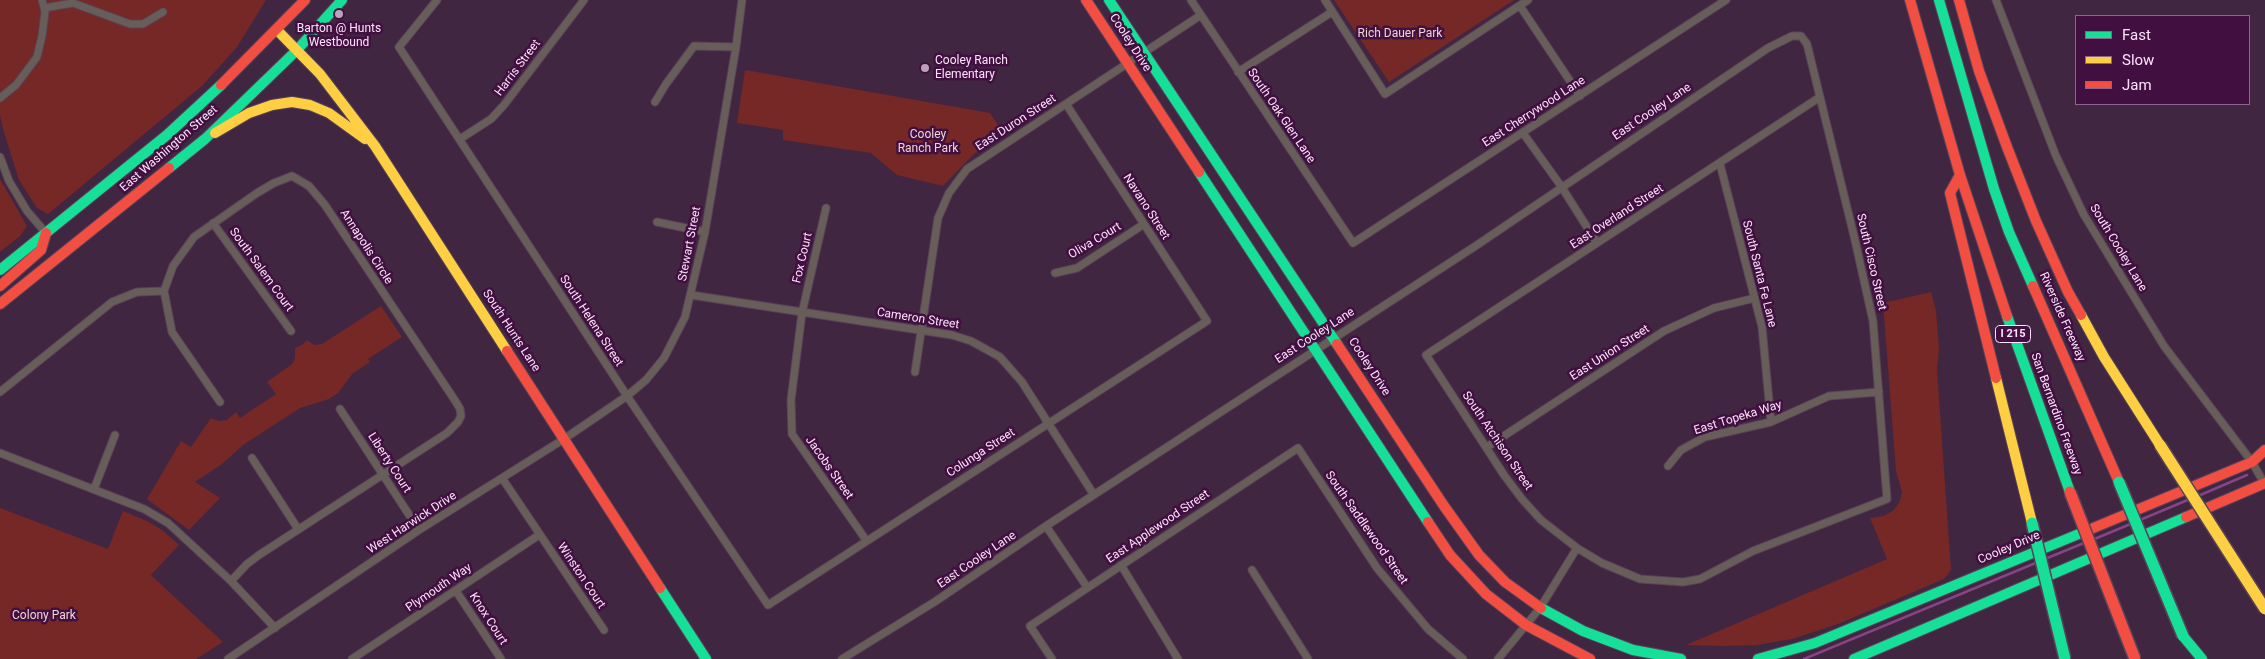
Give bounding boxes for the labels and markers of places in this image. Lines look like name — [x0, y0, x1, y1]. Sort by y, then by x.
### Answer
marker: Barton @ Hunts Westbound — [333, 8, 345, 20]
place label: Barton @ Hunts Westbound — [297, 22, 381, 50]
place label: Cooley Ranch Elementary — [935, 54, 1008, 82]
marker: Cooley Ranch Elementary — [919, 62, 931, 74]

